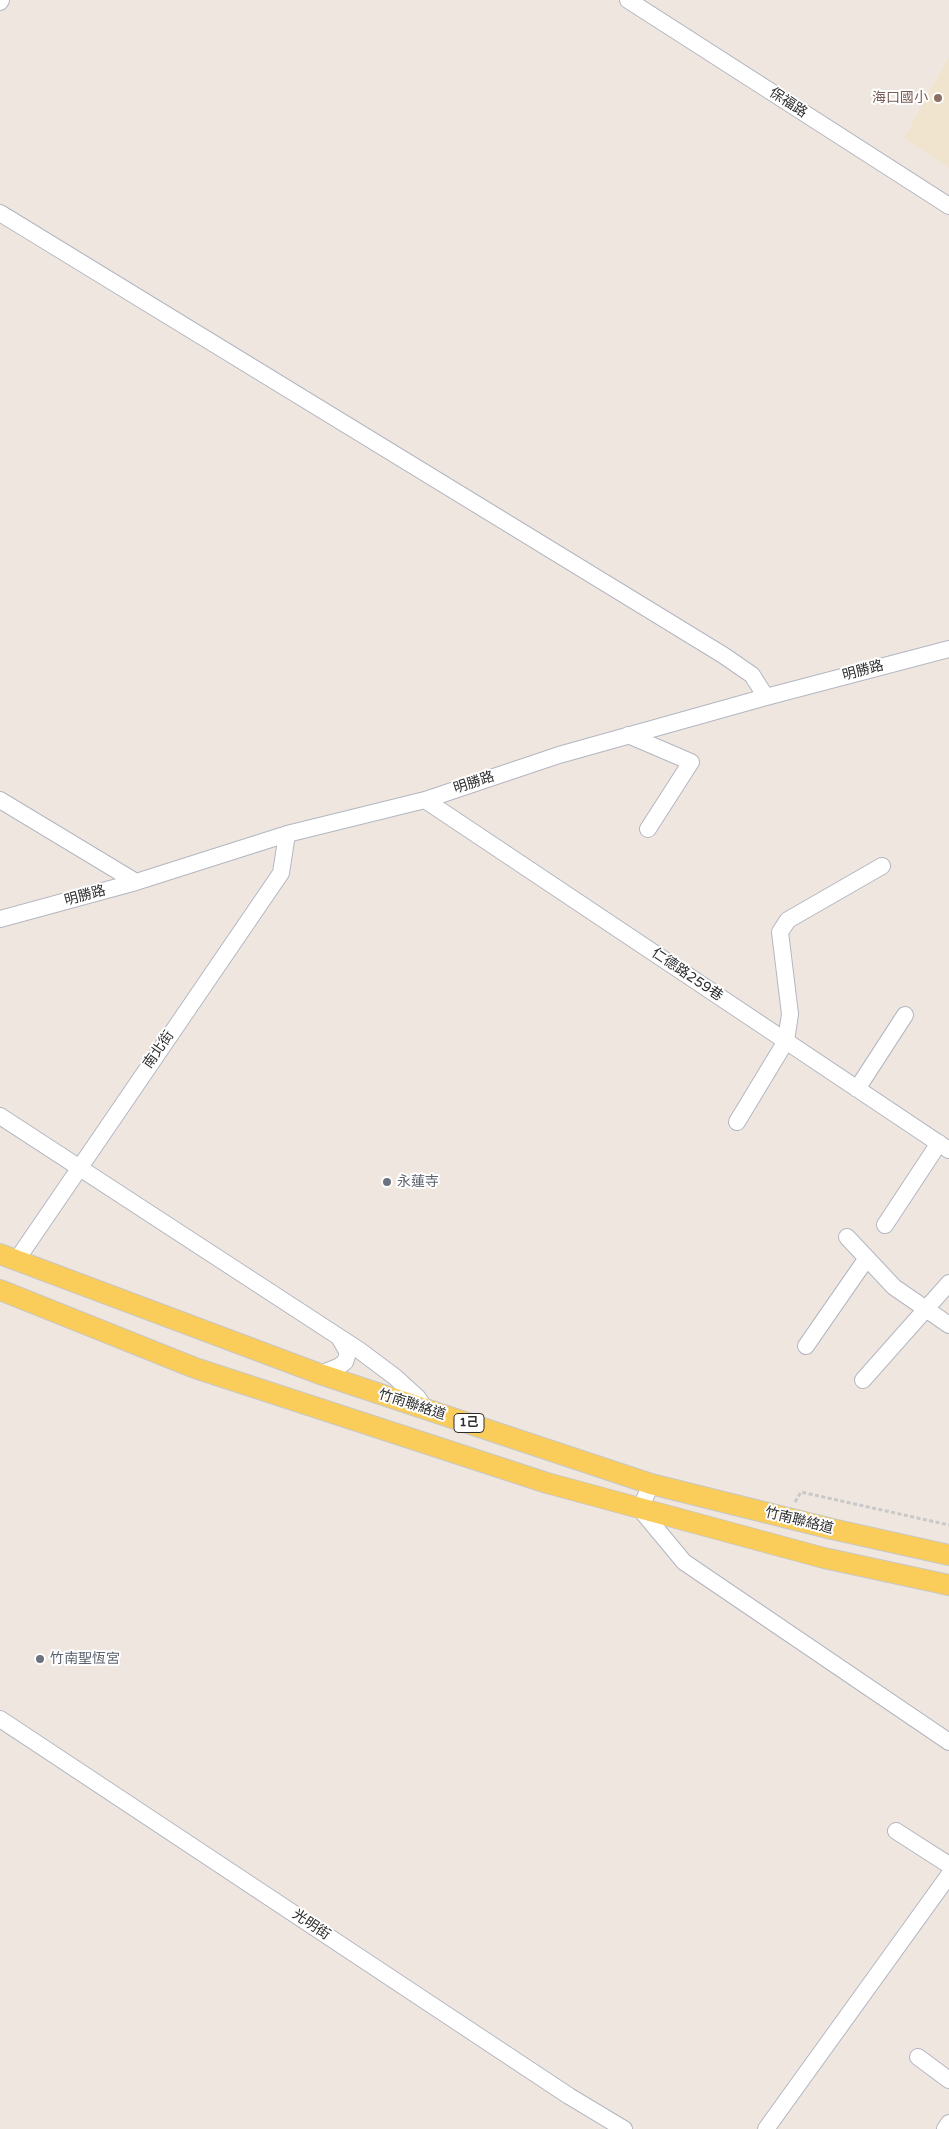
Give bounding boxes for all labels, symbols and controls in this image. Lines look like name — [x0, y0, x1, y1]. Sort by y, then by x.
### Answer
street label: 保福路 — [766, 85, 810, 121]
place label: 海口國小 — [872, 90, 928, 106]
marker: 海口國小 — [932, 92, 944, 104]
street label: 明勝路 — [841, 657, 885, 685]
street label: 明勝路 — [451, 769, 497, 797]
street label: 明勝路 — [63, 882, 107, 910]
street label: 仁德路259巷 — [648, 945, 726, 1005]
street label: 南北街 — [140, 1028, 178, 1072]
place label: 永蓮寺 — [397, 1174, 439, 1190]
marker: 永蓮寺 — [381, 1176, 393, 1188]
street label: 竹南聯絡道 — [376, 1386, 448, 1424]
road number: 1己 — [454, 1414, 484, 1432]
street label: 竹南聯絡道 — [763, 1504, 835, 1538]
place label: 竹南聖恆宮 — [50, 1651, 120, 1667]
marker: 竹南聖恆宮 — [34, 1653, 46, 1665]
street label: 光明街 — [289, 1906, 333, 1944]

